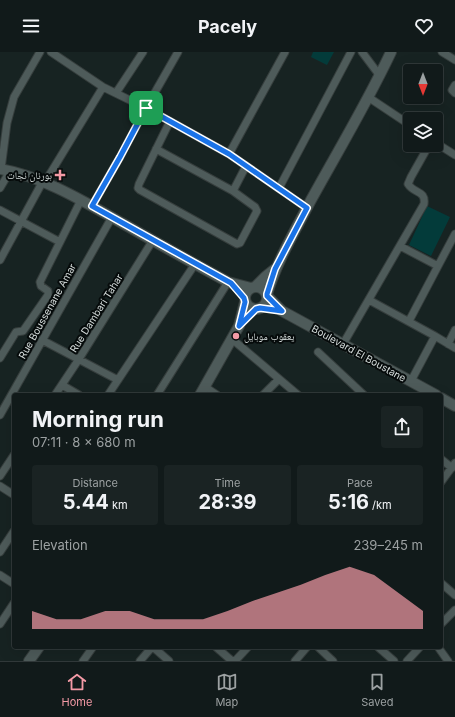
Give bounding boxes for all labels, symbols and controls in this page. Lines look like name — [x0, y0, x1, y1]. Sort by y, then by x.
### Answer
icon: menu — [20, 15, 42, 37]
icon: heart — [413, 15, 435, 37]
text: Pacely — [198, 16, 257, 37]
north arrow — [403, 64, 443, 104]
map controls — [403, 64, 443, 152]
pin — [129, 91, 163, 125]
icon: arrive — [135, 97, 157, 119]
button: layers — [403, 112, 443, 152]
place label: بورنان نجات — [7, 169, 52, 182]
marker: بورنان نجات — [55, 170, 65, 180]
street label: Rue Boussenane Amar — [16, 261, 78, 361]
street label: Rue Dambari Tahar — [67, 271, 125, 354]
street label: Boulevard El Boustane — [310, 322, 408, 384]
place label: يعقوب موبايل — [244, 330, 295, 343]
marker: يعقوب موبايل — [231, 331, 241, 341]
text: Morning run — [32, 406, 164, 432]
button: share — [381, 406, 423, 448]
text: 07:11 · 8 × 680 m — [32, 434, 136, 450]
text: Distance — [72, 476, 118, 490]
text: Time — [215, 476, 240, 490]
text: Pace — [347, 476, 373, 490]
text: 5.44 — [63, 490, 109, 514]
text: 28:39 — [198, 490, 257, 514]
text: 5:16 — [328, 490, 369, 514]
text: km — [109, 498, 128, 512]
text: /km — [369, 498, 392, 512]
text: Elevation — [32, 537, 88, 553]
text: 239–245 m — [353, 537, 423, 553]
tab: Home — [62, 671, 92, 709]
tab: Map — [215, 671, 238, 709]
tab: Saved — [361, 671, 393, 709]

